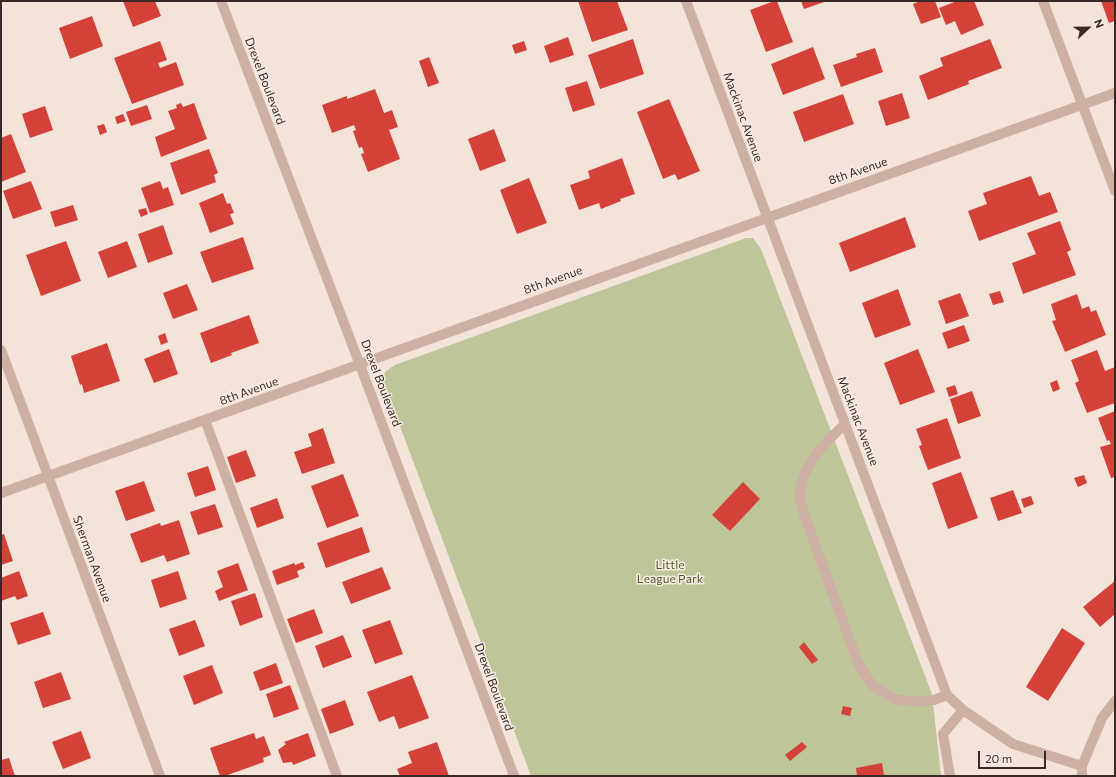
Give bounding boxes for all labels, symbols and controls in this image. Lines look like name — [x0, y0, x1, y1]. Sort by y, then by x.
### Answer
north arrow — [1068, 8, 1108, 48]
text: N — [1092, 17, 1107, 30]
street label: Drexel Boulevard — [242, 35, 288, 127]
street label: Mackinac Avenue — [720, 70, 766, 164]
street label: 8th Avenue — [827, 154, 889, 188]
street label: 8th Avenue — [522, 263, 584, 297]
street label: Drexel Boulevard — [358, 337, 404, 429]
street label: 8th Avenue — [218, 374, 280, 408]
street label: Mackinac Avenue — [834, 374, 882, 468]
street label: Sherman Avenue — [70, 514, 114, 604]
park label: Little League Park — [637, 558, 703, 586]
street label: Drexel Boulevard — [471, 641, 517, 733]
scale bar — [980, 743, 1048, 769]
text: 20 m — [985, 751, 1012, 765]

